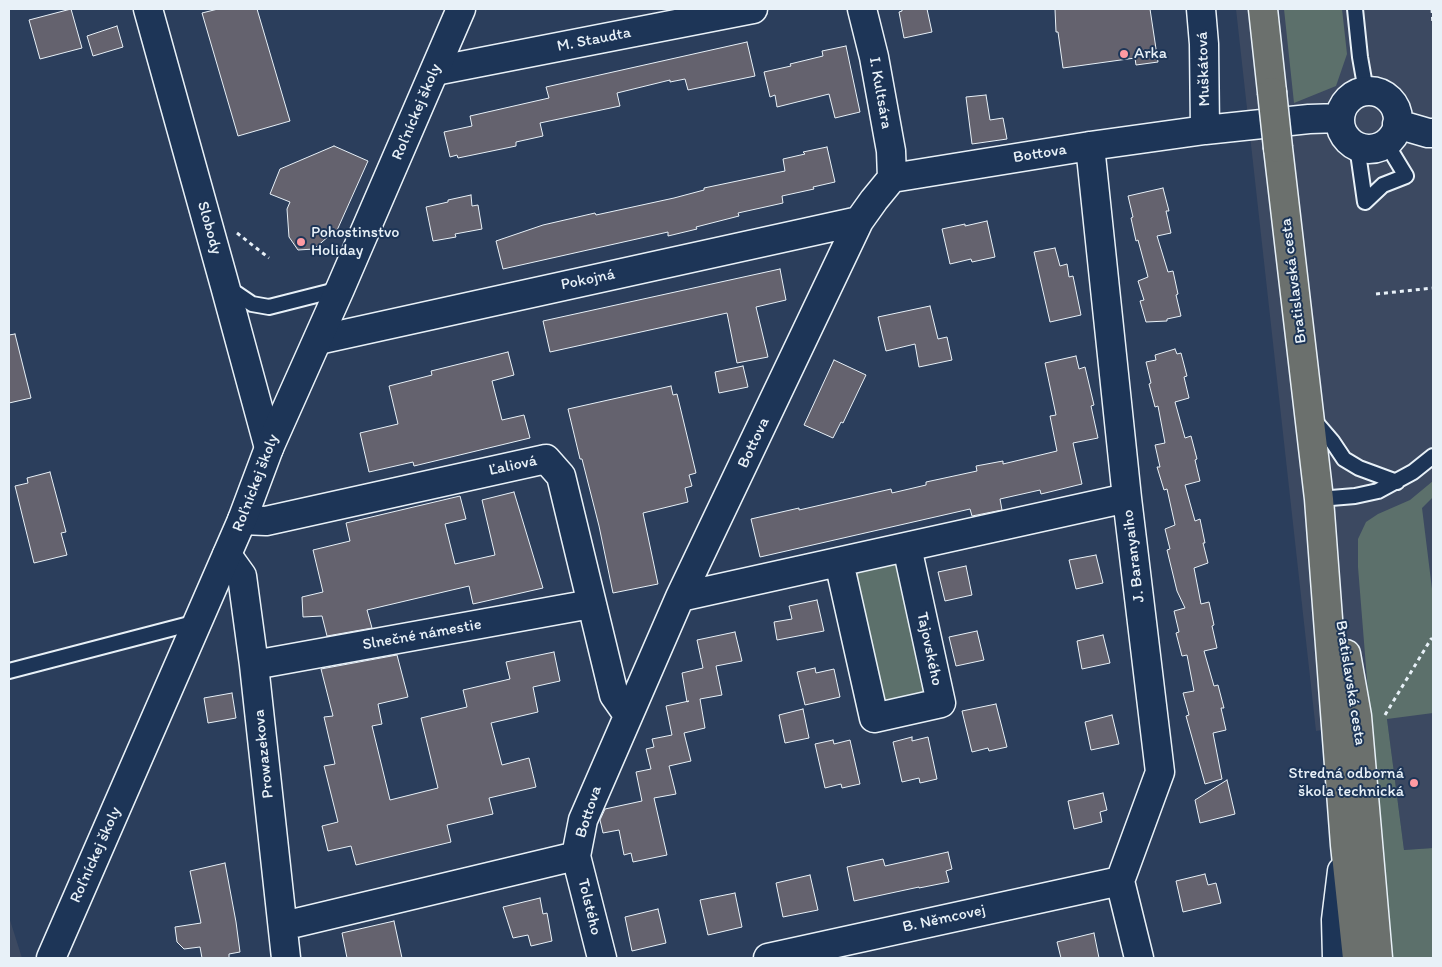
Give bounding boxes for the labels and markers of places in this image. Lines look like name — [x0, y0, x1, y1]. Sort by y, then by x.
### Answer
place label: Arka — [1134, 44, 1167, 64]
marker: Arka — [1118, 48, 1130, 60]
place label: Pohostinstvo Holiday — [311, 223, 399, 261]
marker: Pohostinstvo Holiday — [295, 236, 307, 248]
place label: Stredná odborná škola technická — [1288, 764, 1404, 802]
marker: Stredná odborná škola technická — [1408, 777, 1420, 789]

